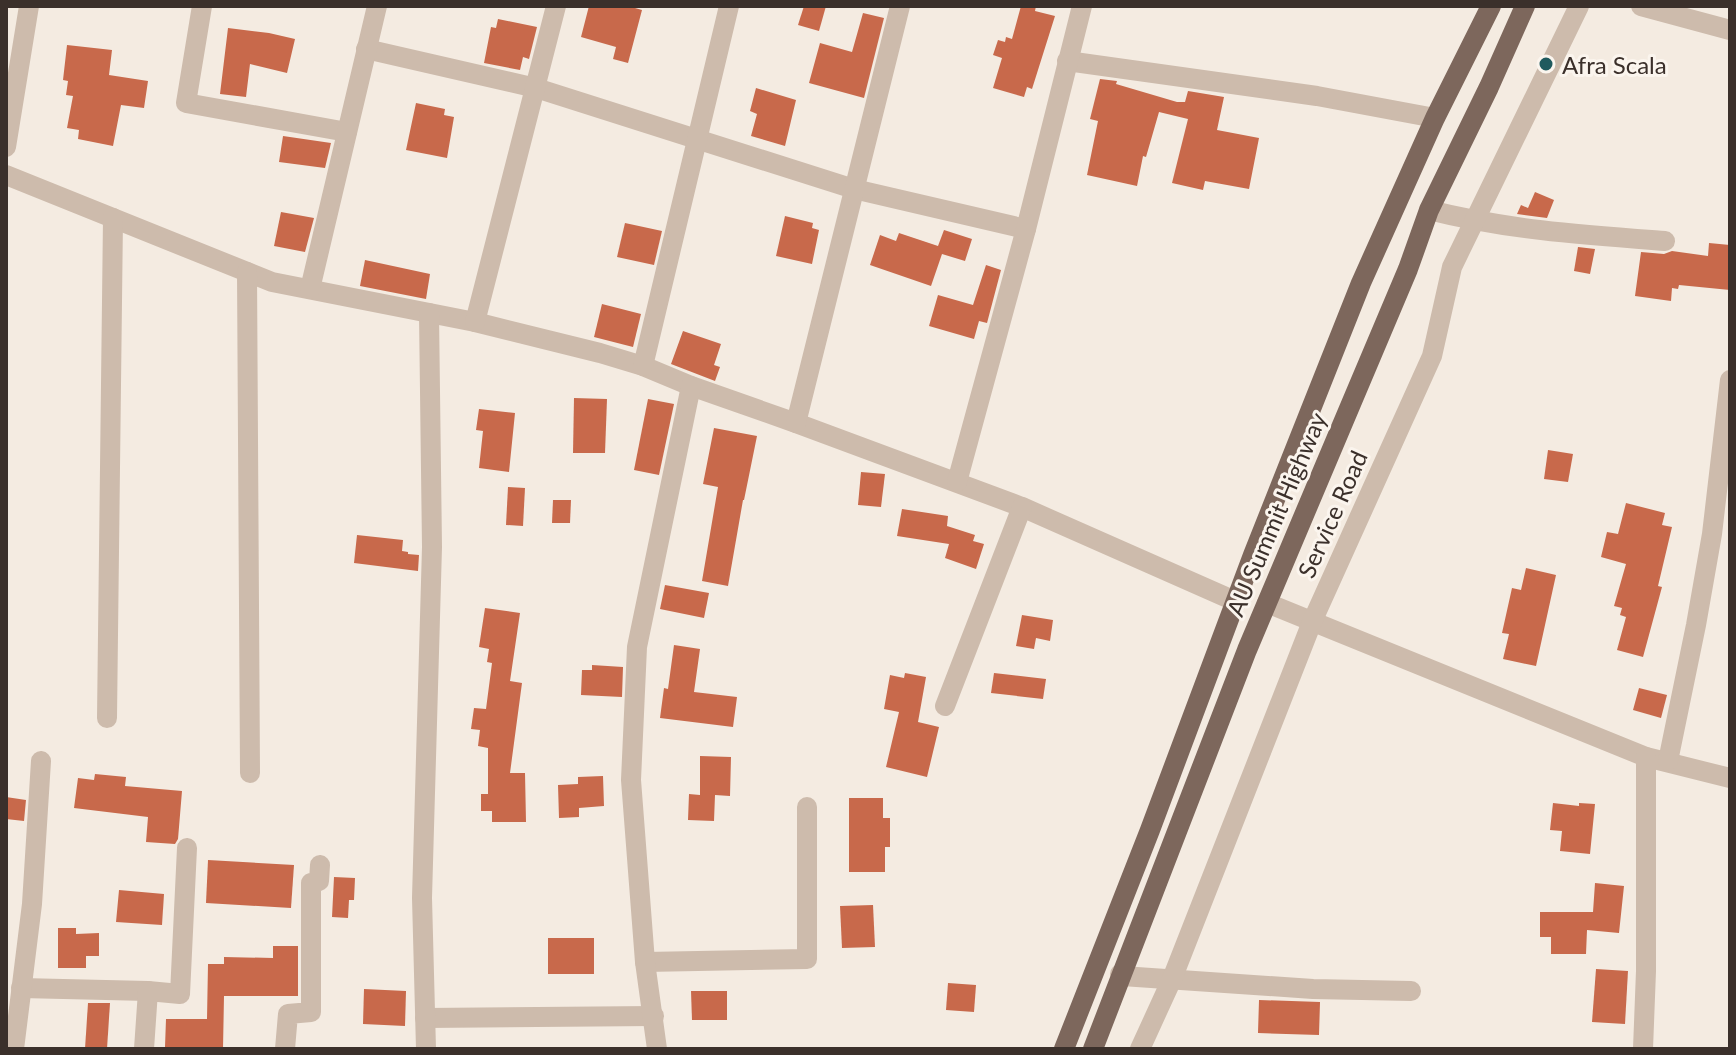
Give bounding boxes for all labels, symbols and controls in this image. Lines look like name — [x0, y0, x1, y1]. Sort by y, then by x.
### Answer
place label: Afra Scala — [1562, 50, 1667, 79]
marker: Afra Scala — [1537, 55, 1555, 73]
street label: AU Summit Highway — [1220, 407, 1332, 620]
street label: Service Road — [1291, 446, 1373, 582]

